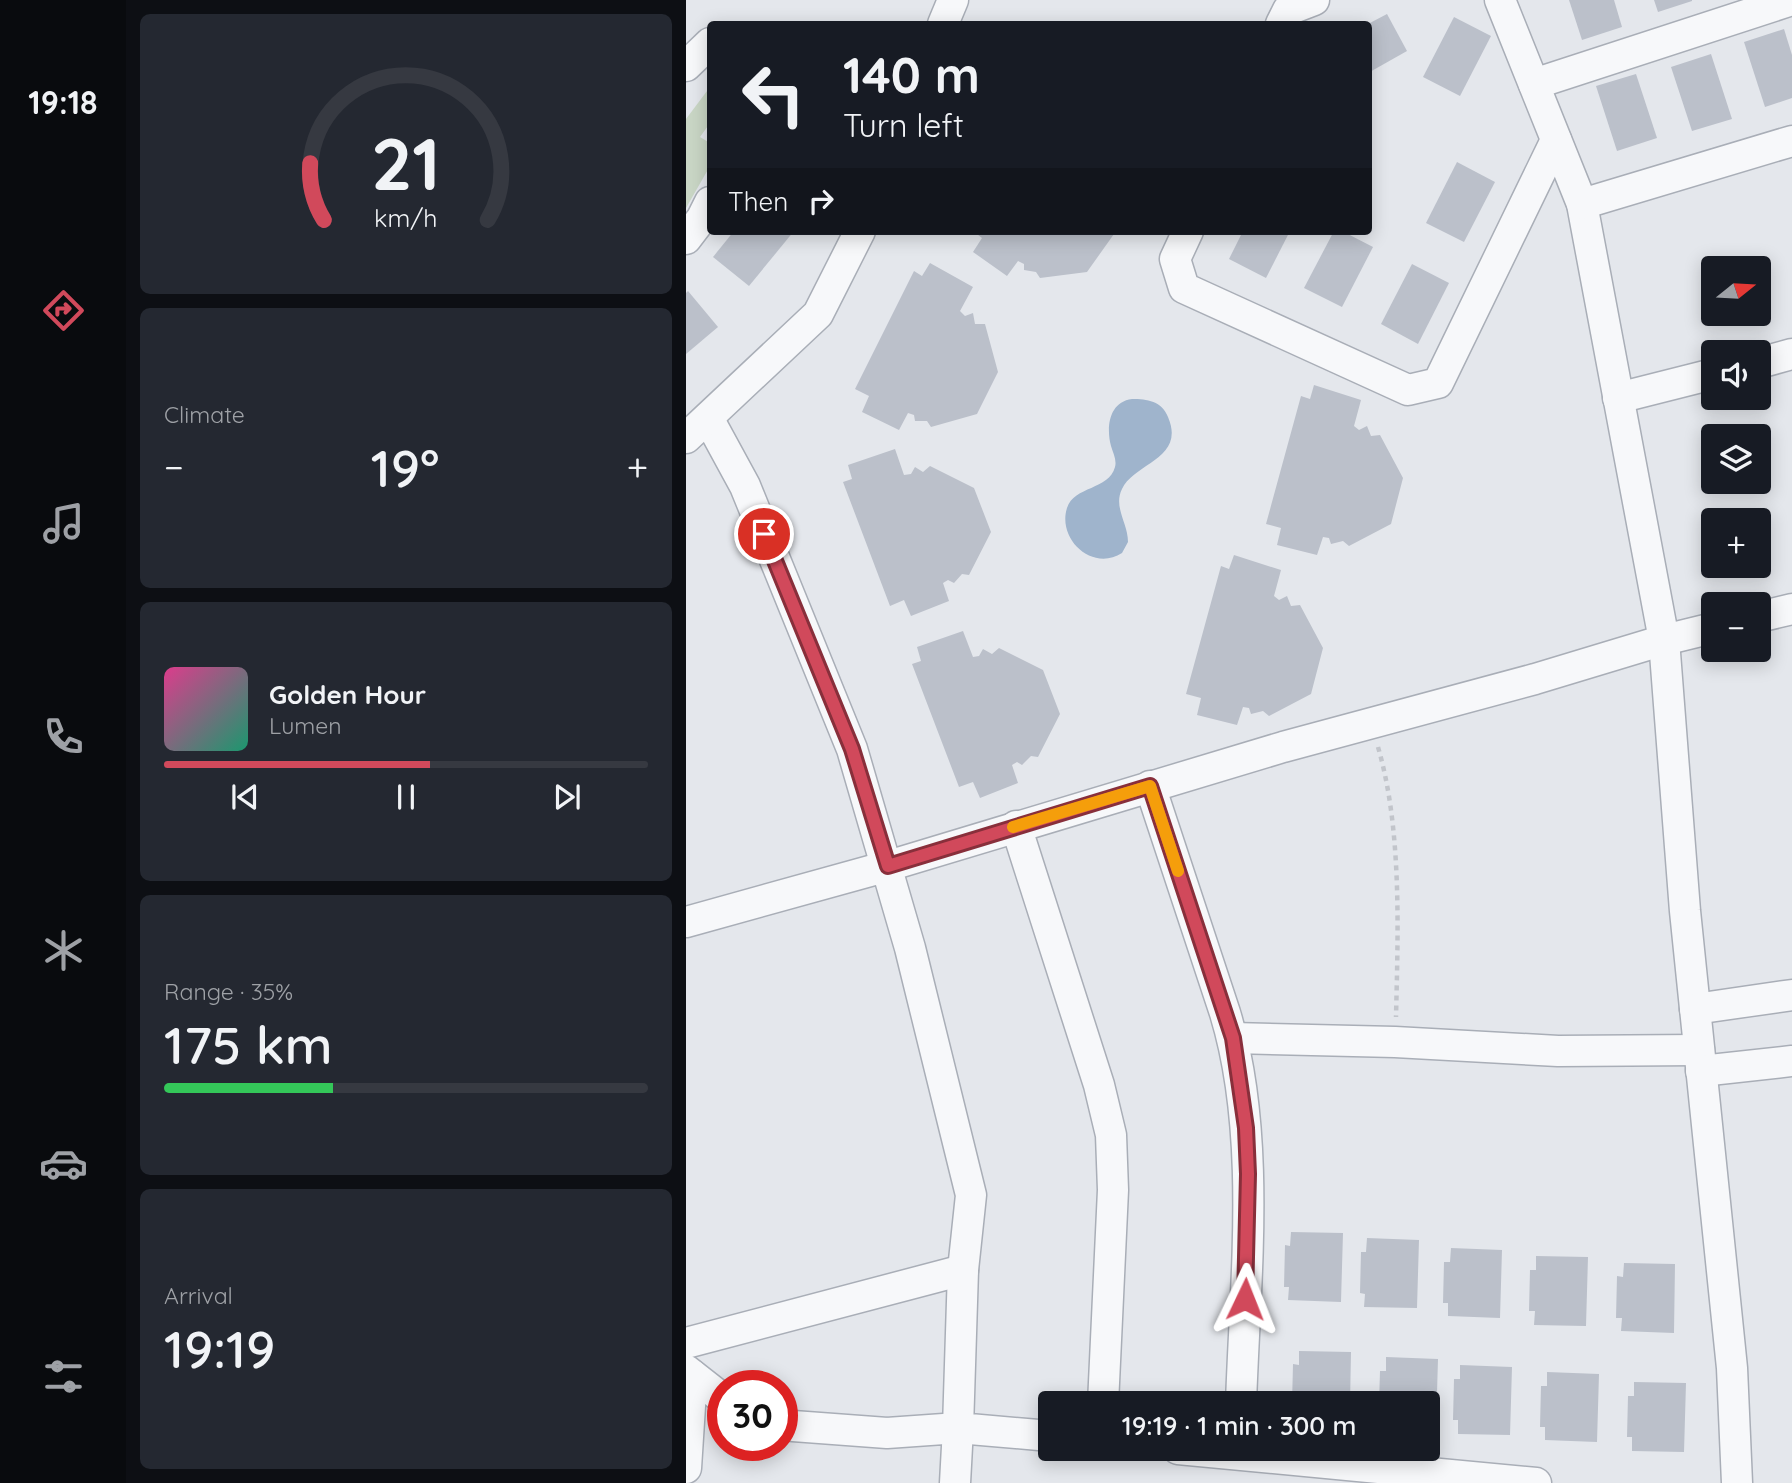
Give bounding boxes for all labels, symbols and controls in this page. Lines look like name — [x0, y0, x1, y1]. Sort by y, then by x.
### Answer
text: 140 m — [843, 44, 980, 105]
icon: left — [728, 49, 819, 140]
text: 19:18 — [28, 82, 98, 122]
text: Turn left — [843, 105, 964, 145]
text: 21 — [371, 117, 441, 208]
icon: right — [802, 182, 840, 220]
text: Then — [728, 185, 788, 218]
text: km/h — [374, 202, 438, 233]
north arrow — [1701, 256, 1771, 326]
map controls — [1701, 256, 1771, 662]
icon: directions — [39, 286, 88, 335]
button: sound — [1701, 340, 1771, 410]
text: Climate — [164, 400, 245, 429]
button: layers — [1701, 424, 1771, 494]
text: 19° — [371, 435, 440, 500]
text: − — [164, 443, 184, 491]
text: + — [627, 443, 648, 491]
icon: music — [39, 499, 88, 548]
pin — [734, 504, 794, 564]
button: + — [1701, 508, 1771, 578]
icon: arrive — [745, 515, 783, 553]
button: − — [1701, 592, 1771, 662]
text: Golden Hour — [269, 678, 426, 711]
text: Lumen — [269, 711, 342, 740]
icon: phone — [39, 712, 88, 761]
icon: previous — [226, 778, 264, 816]
icon: pause — [387, 778, 425, 816]
icon: next — [548, 778, 586, 816]
icon: climate — [39, 926, 88, 975]
text: Range · 35% — [164, 977, 293, 1006]
text: 175 km — [164, 1012, 333, 1077]
icon: car — [39, 1139, 88, 1188]
position arrow — [1208, 1262, 1282, 1336]
text: Arrival — [164, 1281, 233, 1310]
text: 19:19 — [164, 1316, 275, 1381]
icon: filters — [39, 1352, 88, 1401]
speed limit sign: 30 — [707, 1370, 798, 1461]
text: 19:19 · 1 min · 300 m — [1122, 1409, 1356, 1442]

